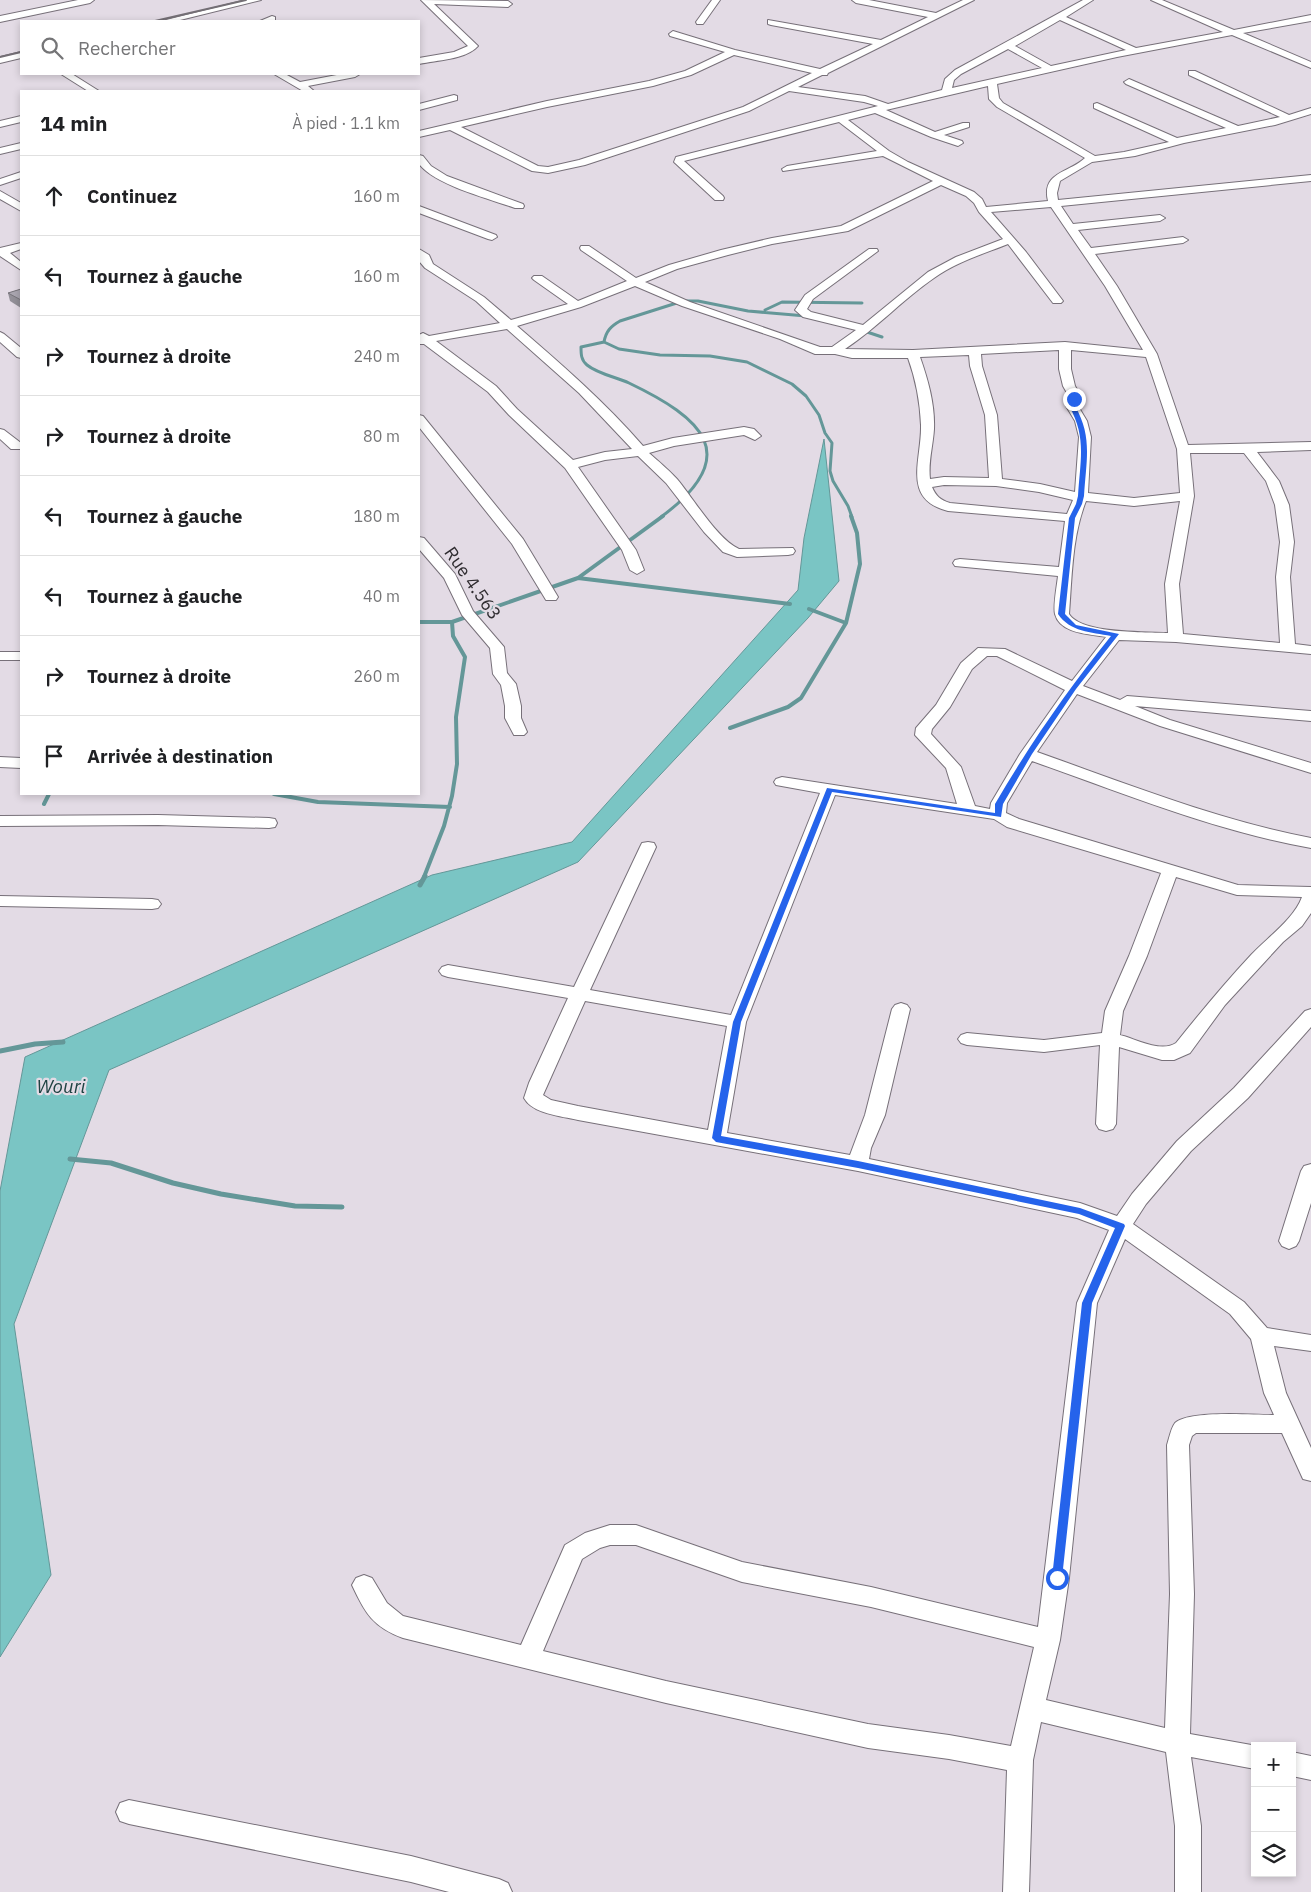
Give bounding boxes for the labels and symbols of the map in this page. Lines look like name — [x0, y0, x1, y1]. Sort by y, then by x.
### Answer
route end — [1063, 388, 1086, 411]
street label: Rue 4.563 — [439, 542, 507, 624]
water label: Wouri — [36, 1074, 87, 1098]
route start — [1046, 1567, 1069, 1590]

